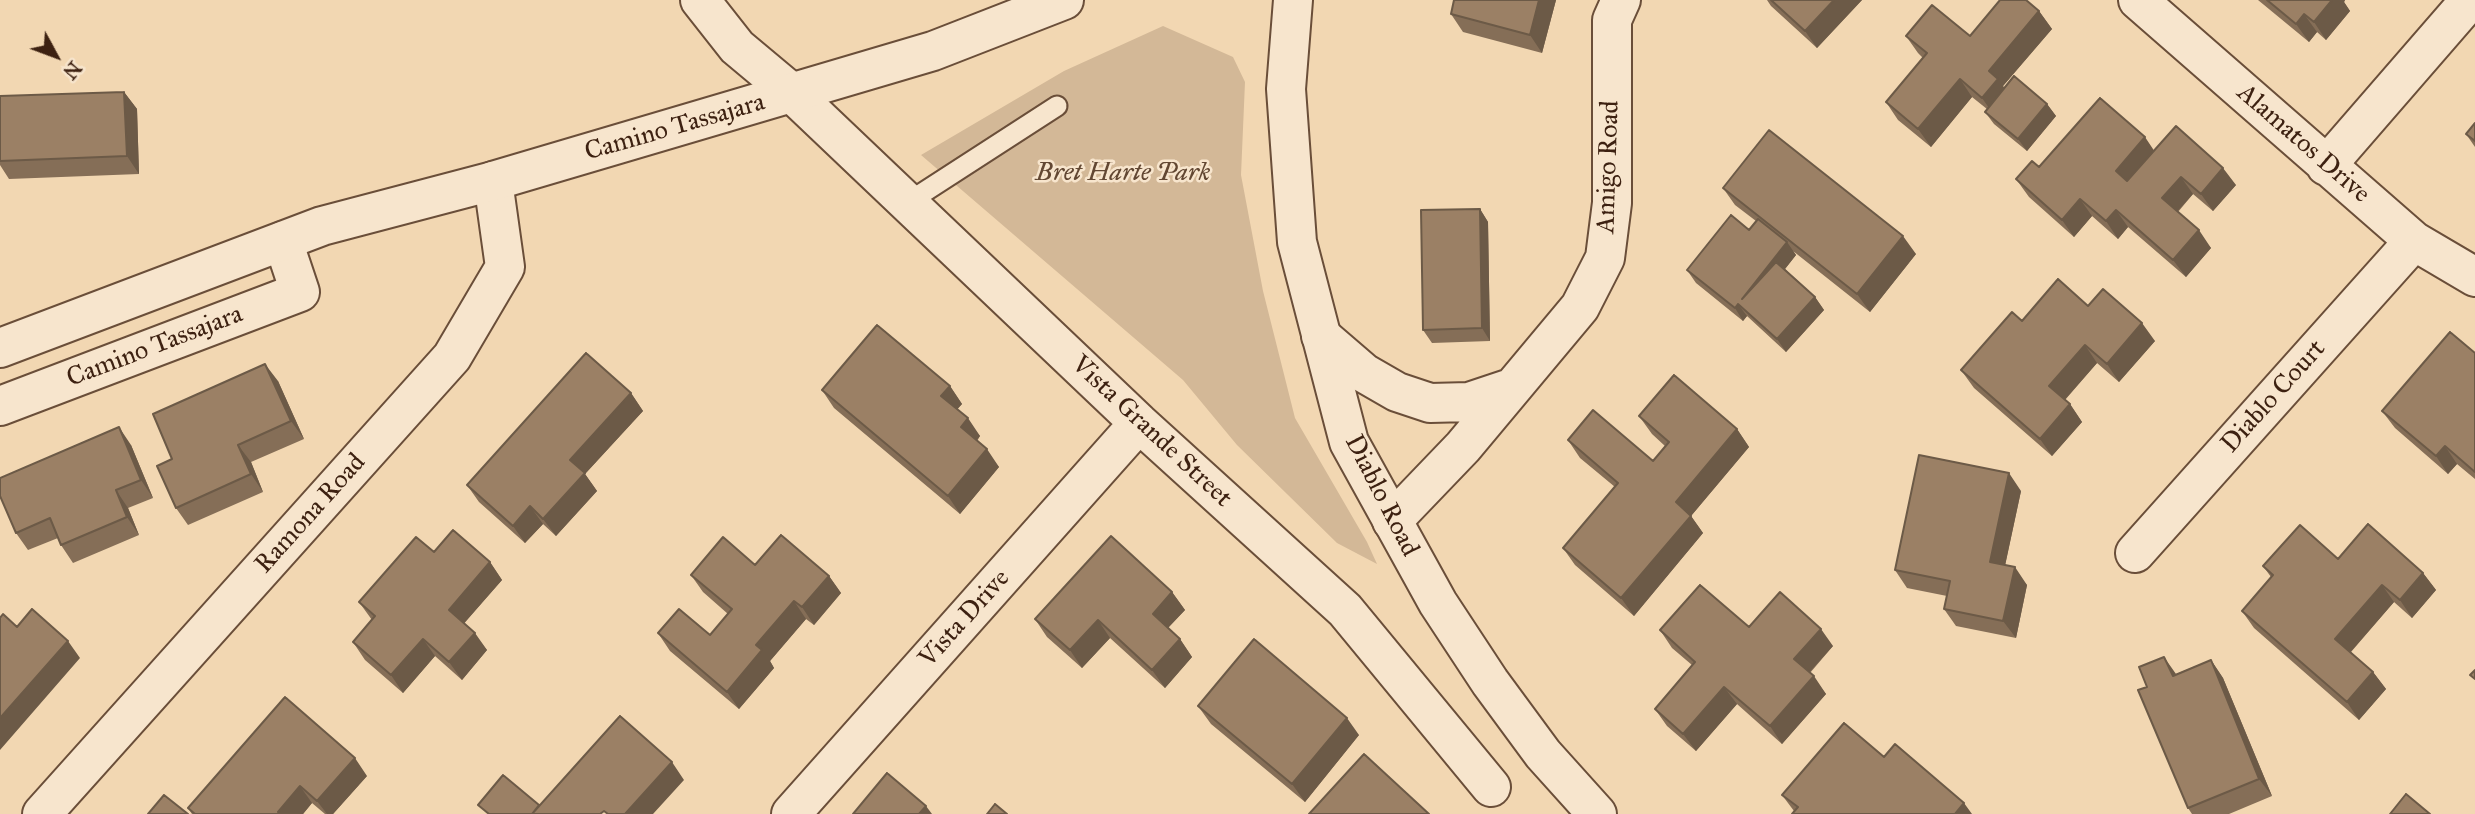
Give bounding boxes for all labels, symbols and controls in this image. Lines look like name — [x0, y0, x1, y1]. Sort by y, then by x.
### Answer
north arrow — [21, 21, 91, 91]
text: N — [58, 56, 86, 84]
street label: Alamatos Drive — [2230, 78, 2376, 210]
street label: Camino Tassajara — [581, 87, 769, 169]
street label: Amigo Road — [1591, 100, 1627, 234]
park label: Bret Harte Park — [1036, 158, 1210, 190]
street label: Camino Tassajara — [63, 299, 247, 395]
street label: Diablo Court — [2215, 334, 2333, 460]
street label: Vista Grande Street — [1064, 350, 1238, 514]
street label: Diablo Road — [1337, 430, 1425, 562]
street label: Ramona Road — [249, 448, 373, 580]
street label: Vista Drive — [913, 564, 1017, 674]

